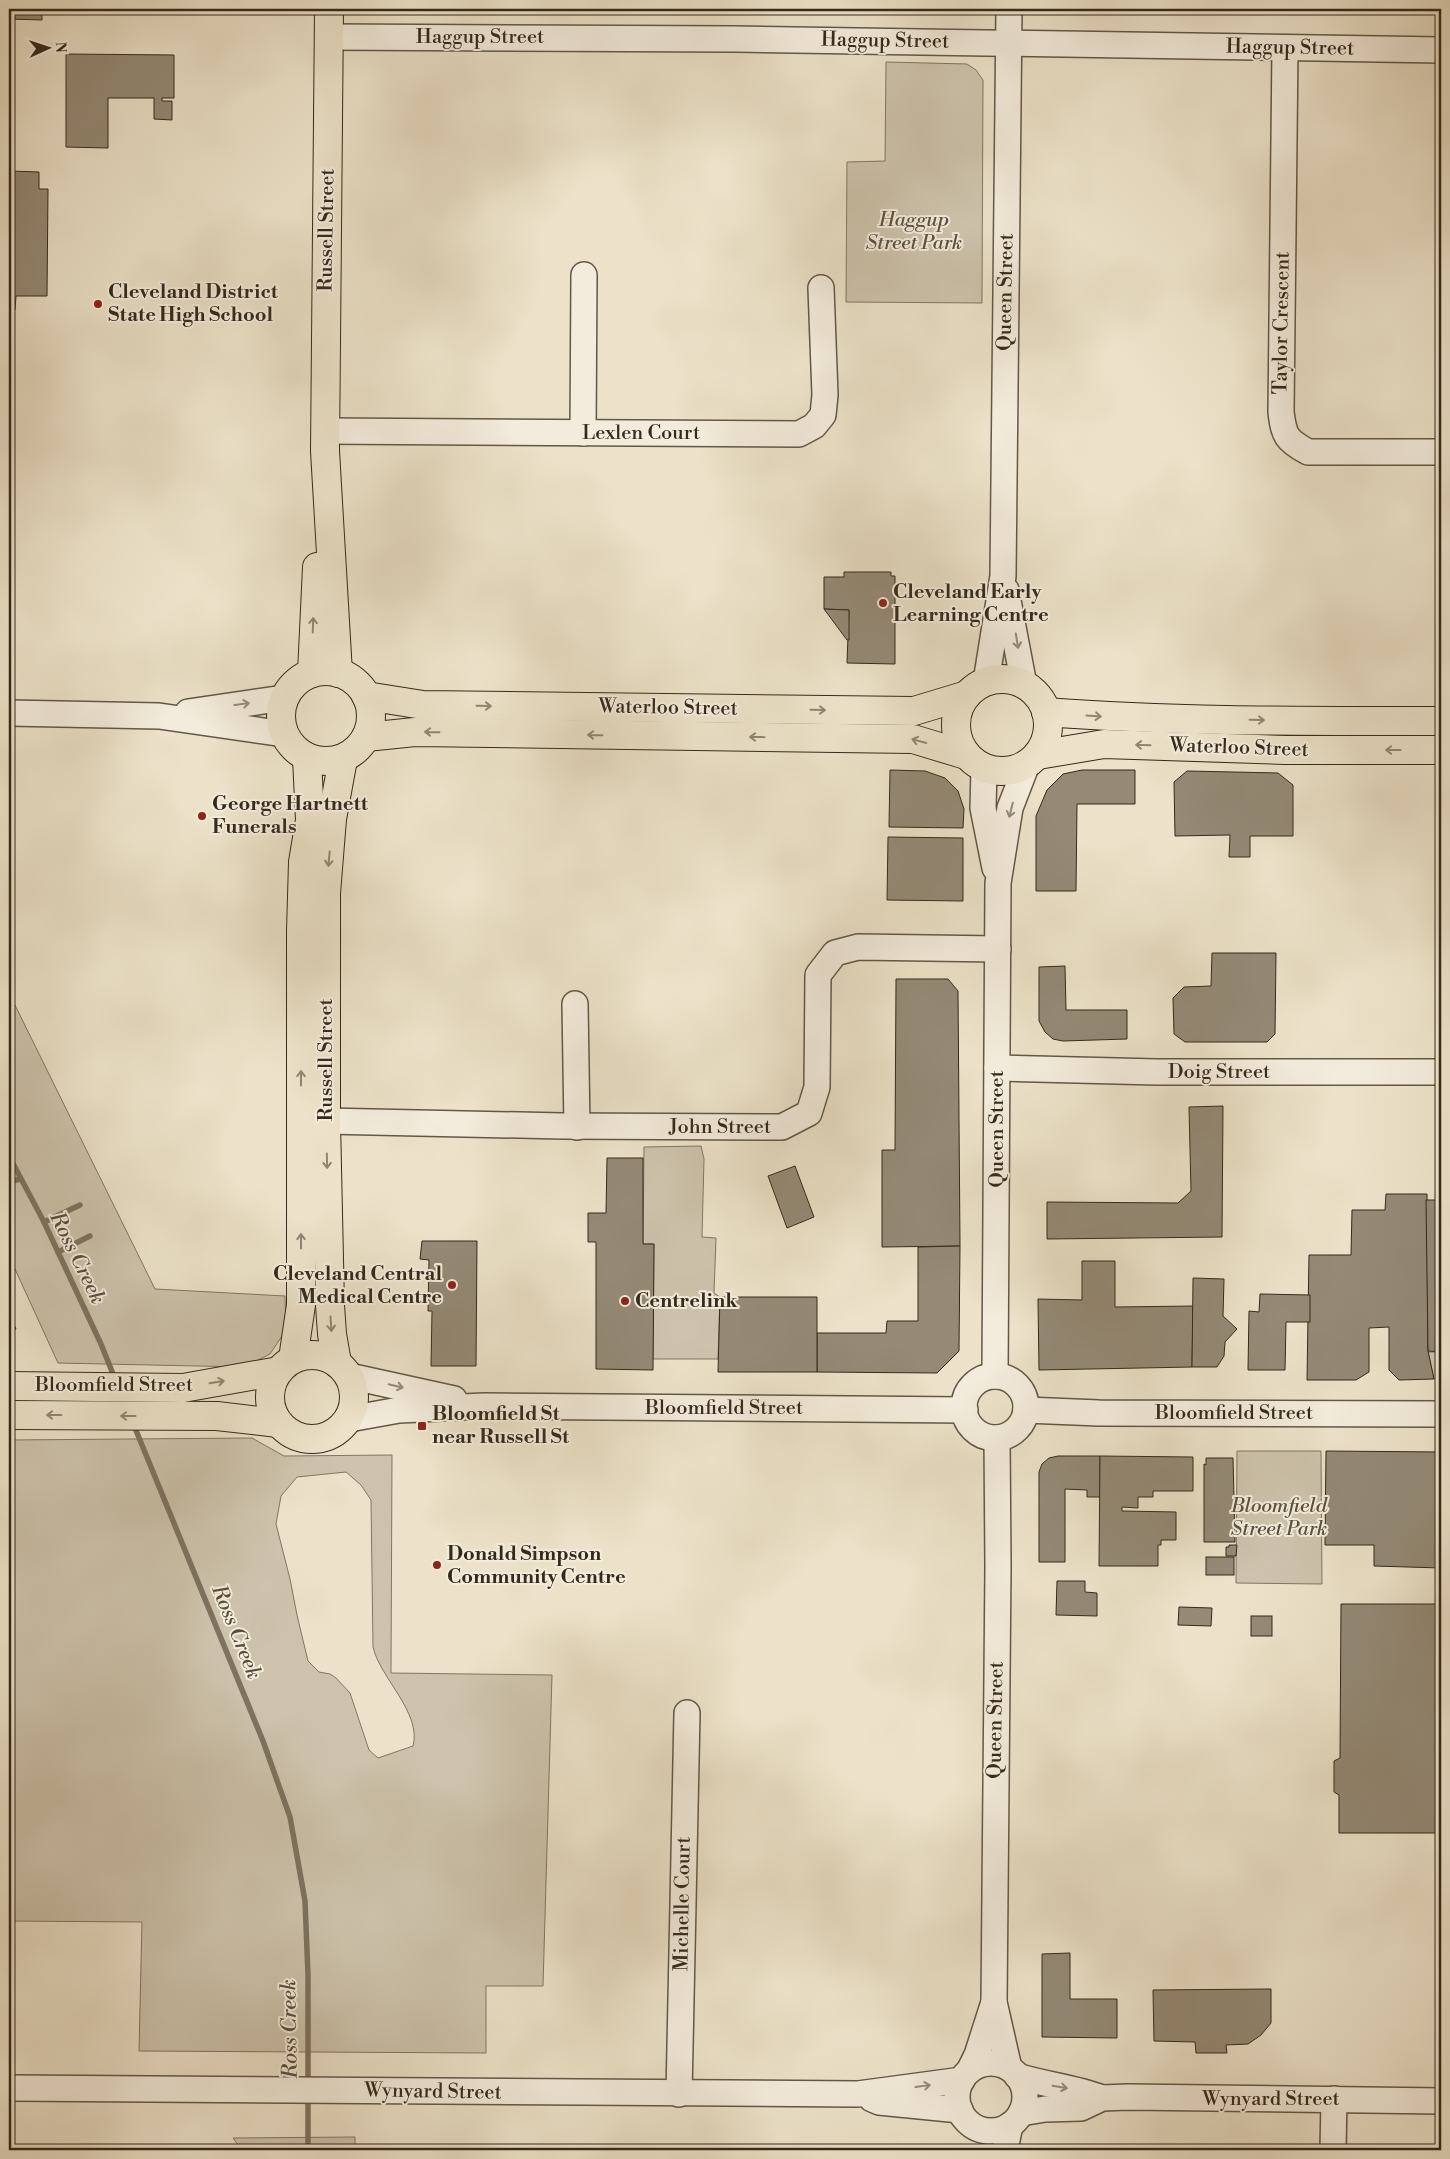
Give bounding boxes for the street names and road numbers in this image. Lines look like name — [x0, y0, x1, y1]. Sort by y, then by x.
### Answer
street label: Haggup Street — [416, 25, 544, 50]
street label: Haggup Street — [821, 27, 949, 55]
street label: Haggup Street — [1226, 34, 1354, 62]
street label: Russell Street — [313, 168, 341, 292]
street label: Queen Street — [992, 233, 1020, 351]
street label: Taylor Crescent — [1268, 251, 1296, 395]
street label: Lexlen Court — [582, 421, 700, 446]
street label: Waterloo Street — [597, 694, 738, 722]
street label: Waterloo Street — [1168, 733, 1309, 763]
street label: Russell Street — [314, 998, 339, 1122]
street label: Doig Street — [1168, 1060, 1270, 1085]
street label: Queen Street — [985, 1070, 1010, 1188]
street label: John Street — [668, 1115, 771, 1140]
street label: Bloomfield Street — [34, 1373, 193, 1398]
street label: Bloomfield Street — [644, 1396, 803, 1421]
street label: Bloomfield Street — [1154, 1401, 1313, 1426]
street label: Queen Street — [982, 1661, 1010, 1779]
street label: Michelle Court — [669, 1836, 697, 1972]
street label: Wynyard Street — [363, 2078, 502, 2106]
street label: Wynyard Street — [1201, 2087, 1340, 2112]

